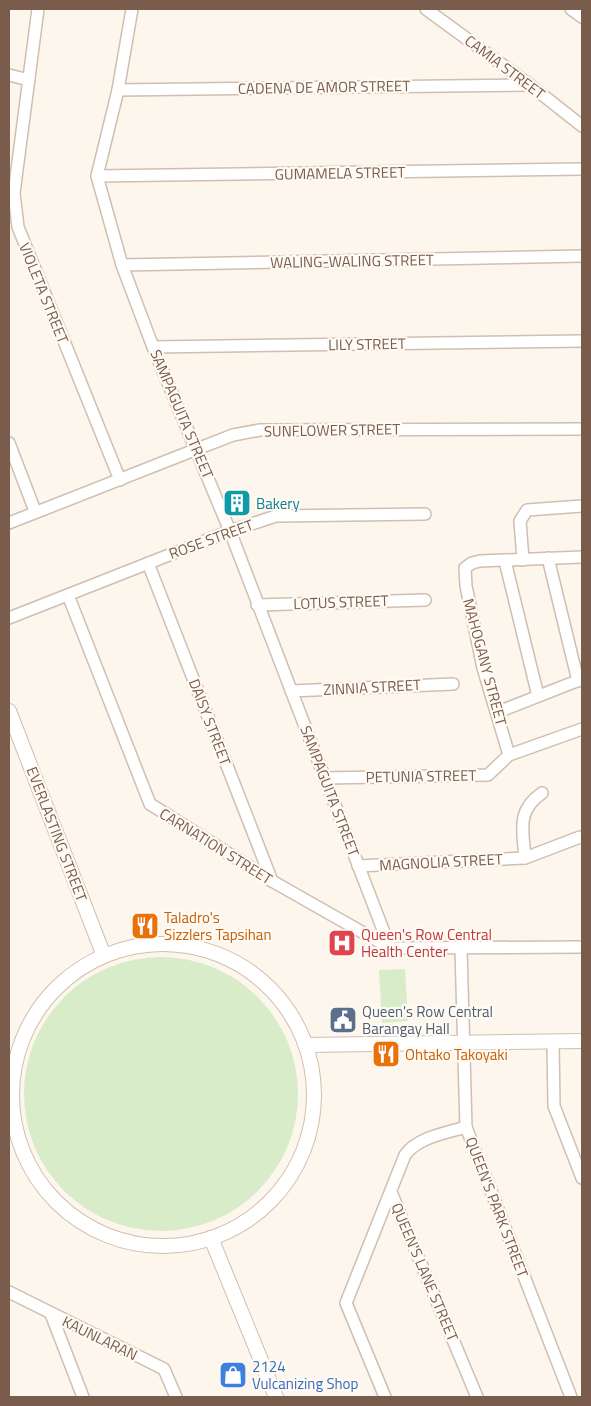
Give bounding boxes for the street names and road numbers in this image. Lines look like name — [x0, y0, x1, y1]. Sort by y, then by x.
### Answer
street label: CAMIA STREET — [460, 29, 550, 105]
street label: CADENA DE AMOR STREET — [238, 74, 411, 100]
street label: GUMAMELA STREET — [275, 160, 406, 186]
street label: VIOLETA STREET — [13, 239, 75, 347]
street label: WALING-WALING STREET — [270, 248, 434, 274]
street label: LILY STREET — [328, 332, 406, 356]
street label: SAMPAGUITA STREET — [144, 346, 220, 482]
street label: SUNFLOWER STREET — [264, 417, 401, 443]
street label: ROSE STREET — [165, 513, 257, 565]
street label: LOTUS STREET — [293, 589, 389, 615]
street label: MAHOGANY STREET — [457, 596, 513, 728]
street label: ZINNIA STREET — [323, 673, 421, 701]
street label: DAISY STREET — [183, 675, 237, 769]
street label: SAMPAGUITA STREET — [294, 722, 366, 860]
street label: EVERLASTING STREET — [21, 763, 93, 905]
street label: PETUNIA STREET — [366, 764, 477, 788]
street label: CARNATION STREET — [155, 802, 277, 890]
street label: MAGNOLIA STREET — [379, 847, 503, 877]
street label: QUEEN'S PARK STREET — [460, 1133, 534, 1281]
street label: QUEEN'S LANE STREET — [385, 1199, 465, 1345]
street label: KAUNLARAN — [58, 1310, 142, 1366]

